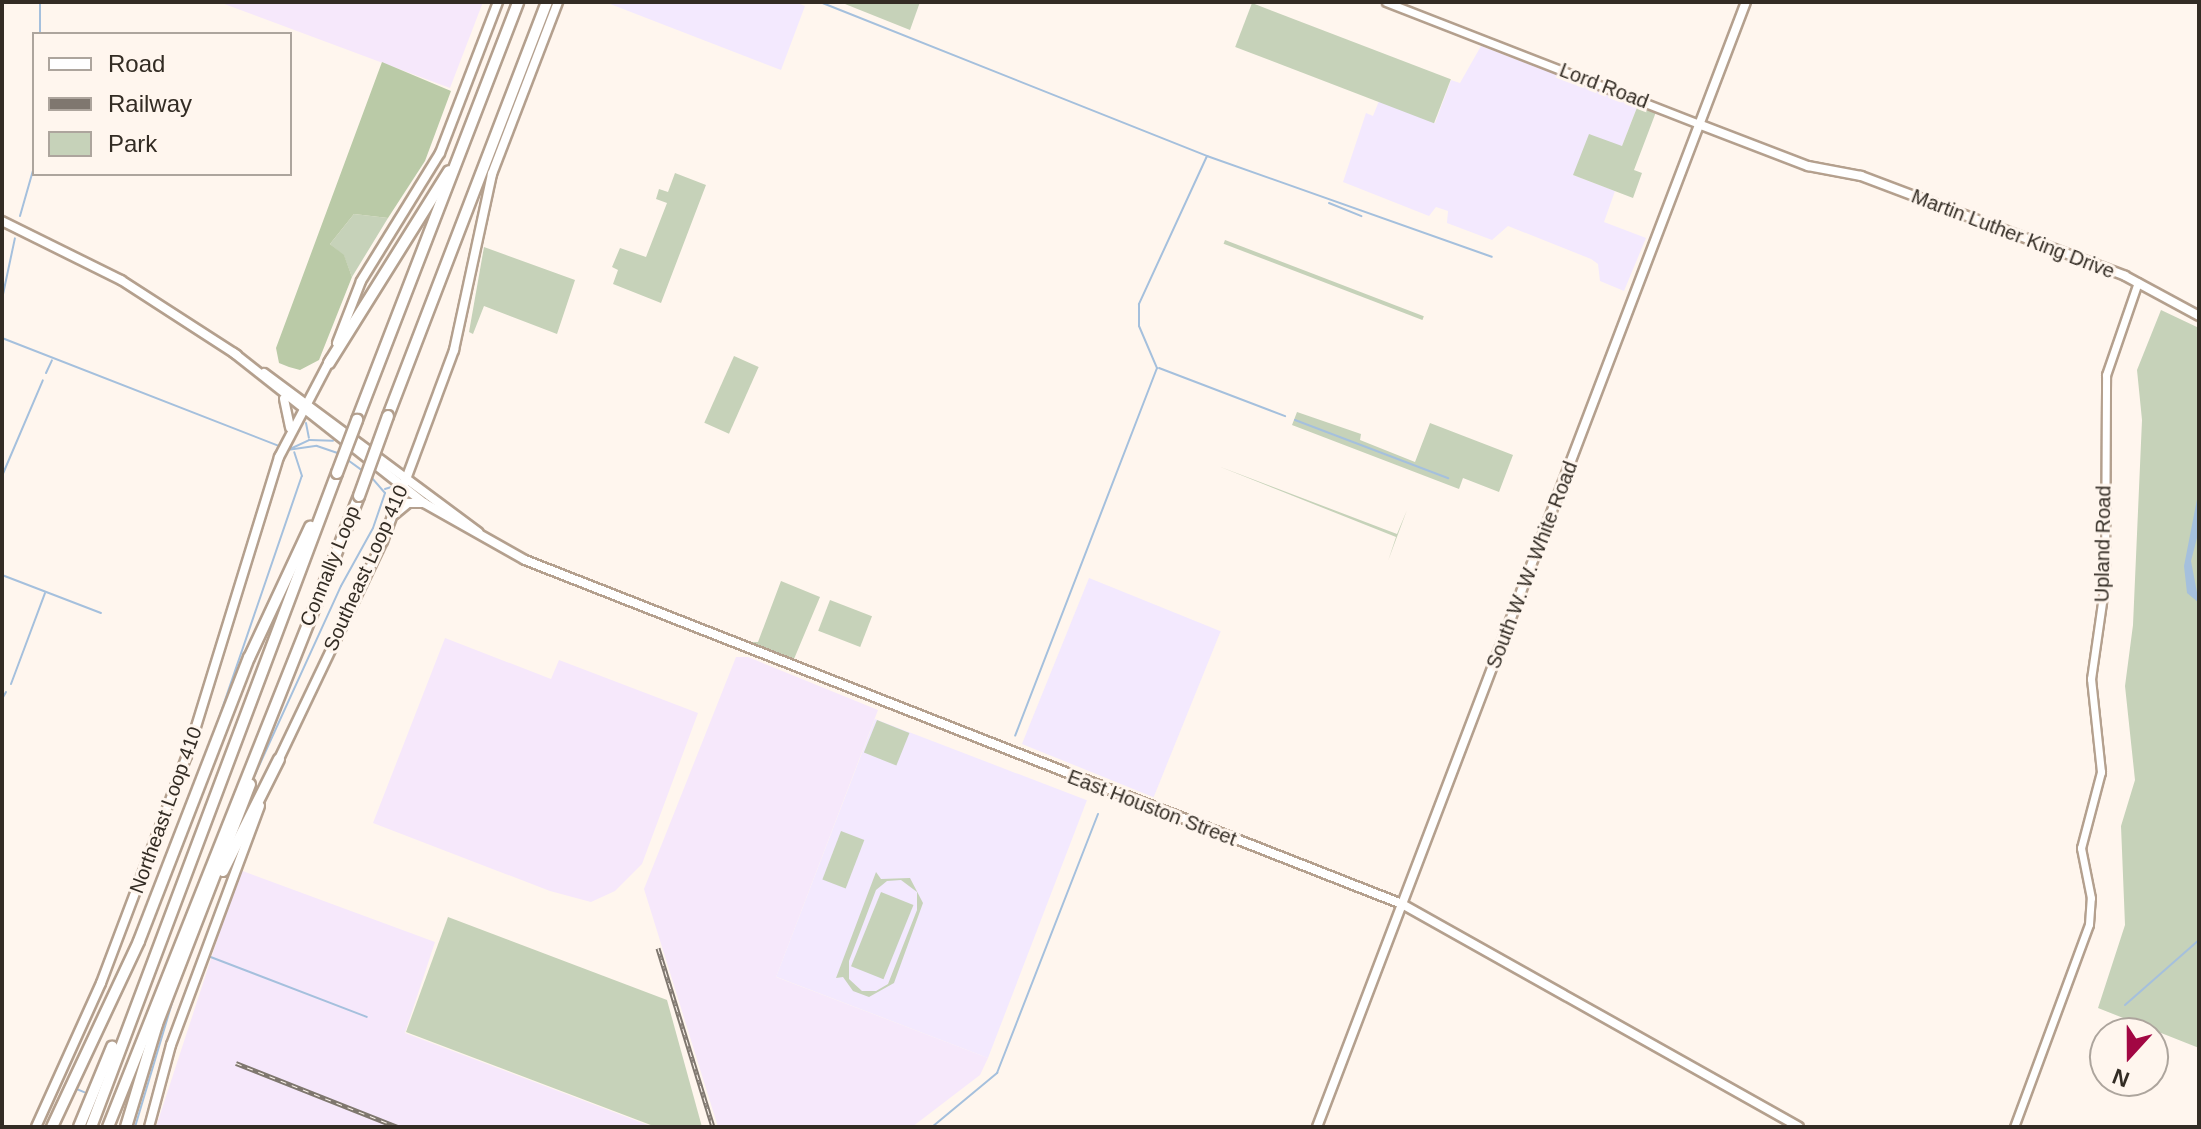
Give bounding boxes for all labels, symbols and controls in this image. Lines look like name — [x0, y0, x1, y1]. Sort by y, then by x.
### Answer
legend — [32, 32, 292, 176]
text: Road — [108, 50, 165, 77]
street label: Lord Road — [1556, 58, 1652, 114]
text: Railway — [108, 90, 192, 117]
text: Park — [108, 130, 157, 157]
street label: Martin Luther King Drive — [1908, 184, 2118, 284]
street label: South W. W. White Road — [1481, 458, 1583, 672]
street label: Southeast Loop 410 — [319, 481, 413, 655]
street label: Upland Road — [2090, 485, 2116, 603]
street label: Connally Loop — [295, 502, 365, 630]
street label: Northeast Loop 410 — [125, 723, 207, 897]
street label: East Houston Street — [1064, 765, 1240, 851]
north arrow — [2089, 1017, 2169, 1097]
text: N — [2109, 1063, 2133, 1093]

